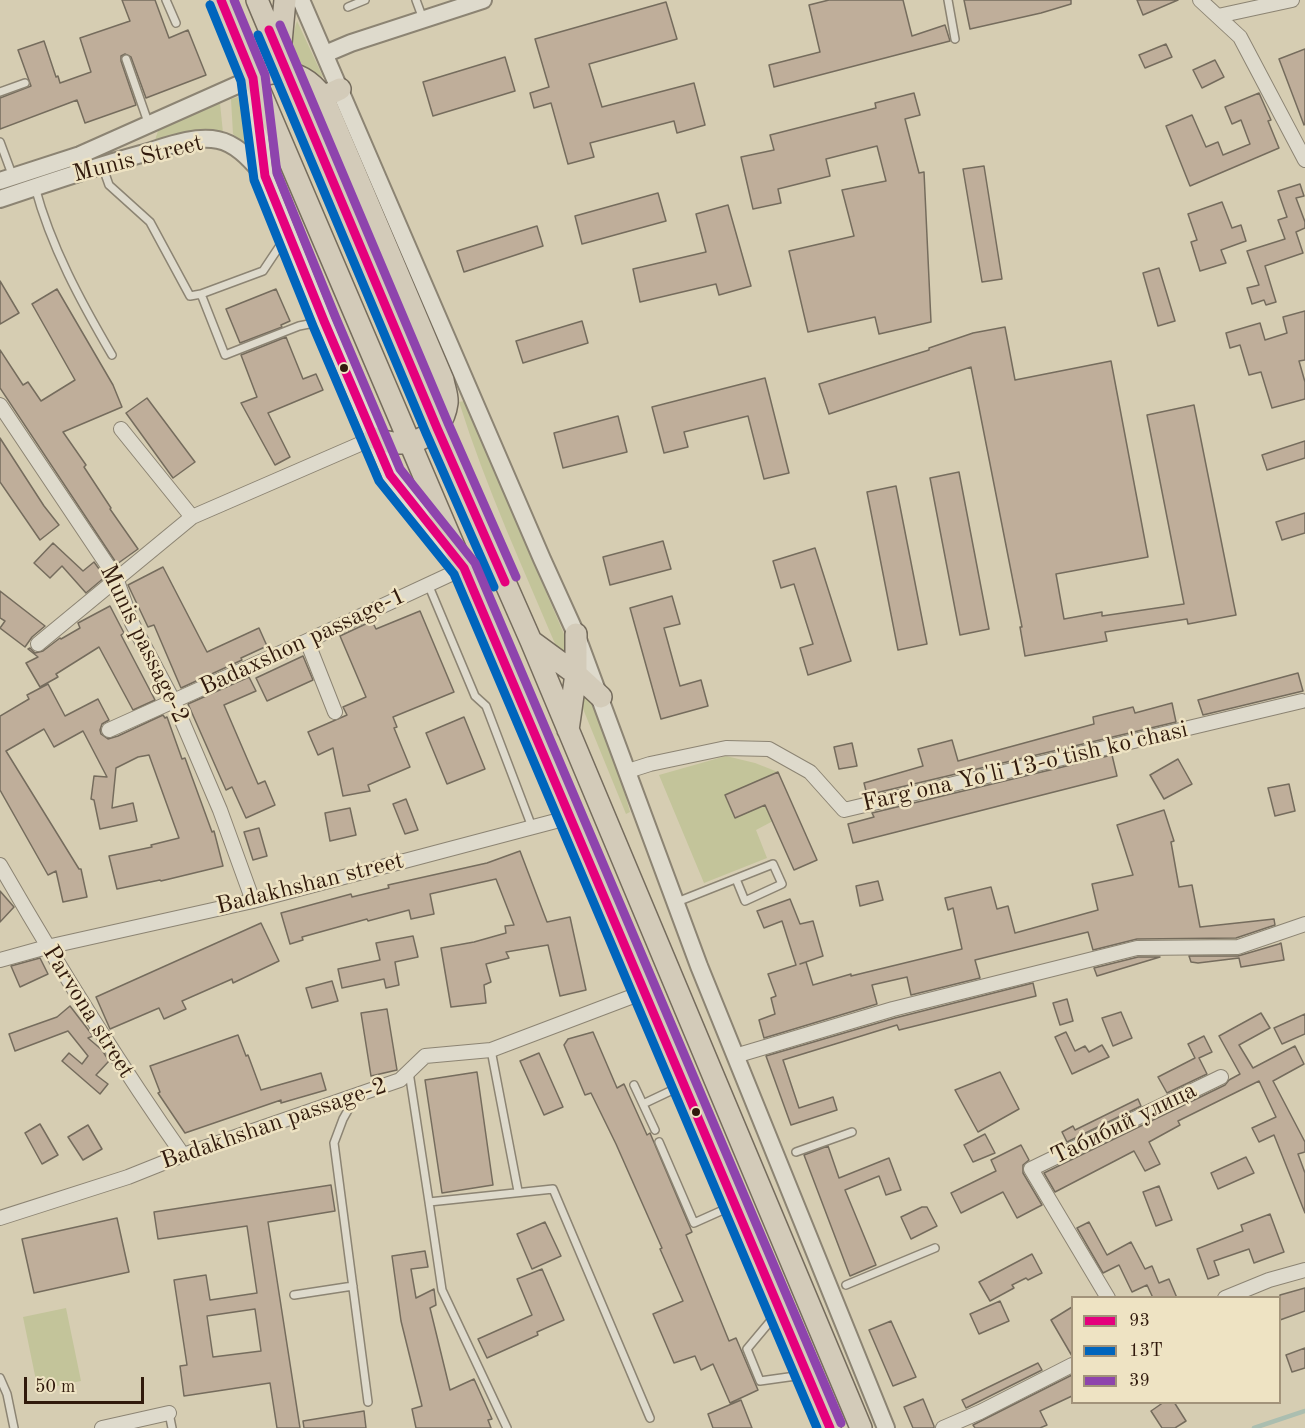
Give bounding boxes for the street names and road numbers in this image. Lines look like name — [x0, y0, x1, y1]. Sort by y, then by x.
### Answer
street label: Munis Street — [70, 129, 206, 189]
street label: Munis passage-2 — [93, 560, 195, 728]
street label: Badaxshon passage-1 — [195, 582, 411, 702]
street label: Farg'ona Yo'li 13-o'tish ko'chasi — [859, 715, 1191, 819]
street label: Badakhshan street — [213, 847, 407, 921]
street label: Parvona street — [36, 940, 140, 1084]
street label: Badakhshan passage-2 — [157, 1072, 391, 1176]
street label: Табибий улица — [1047, 1076, 1201, 1172]

